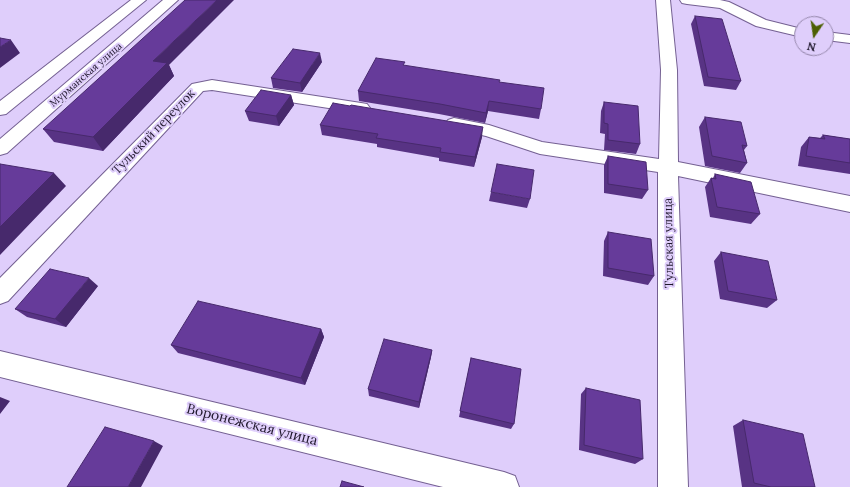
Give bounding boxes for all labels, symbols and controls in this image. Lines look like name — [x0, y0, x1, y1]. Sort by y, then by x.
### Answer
north arrow — [794, 16, 834, 56]
text: N — [806, 39, 817, 54]
street label: Мурманская улица — [47, 40, 125, 110]
street label: Тульский переулок — [110, 86, 198, 178]
street label: Тульская улица — [661, 198, 677, 288]
street label: Воронежская улица — [185, 401, 319, 449]

